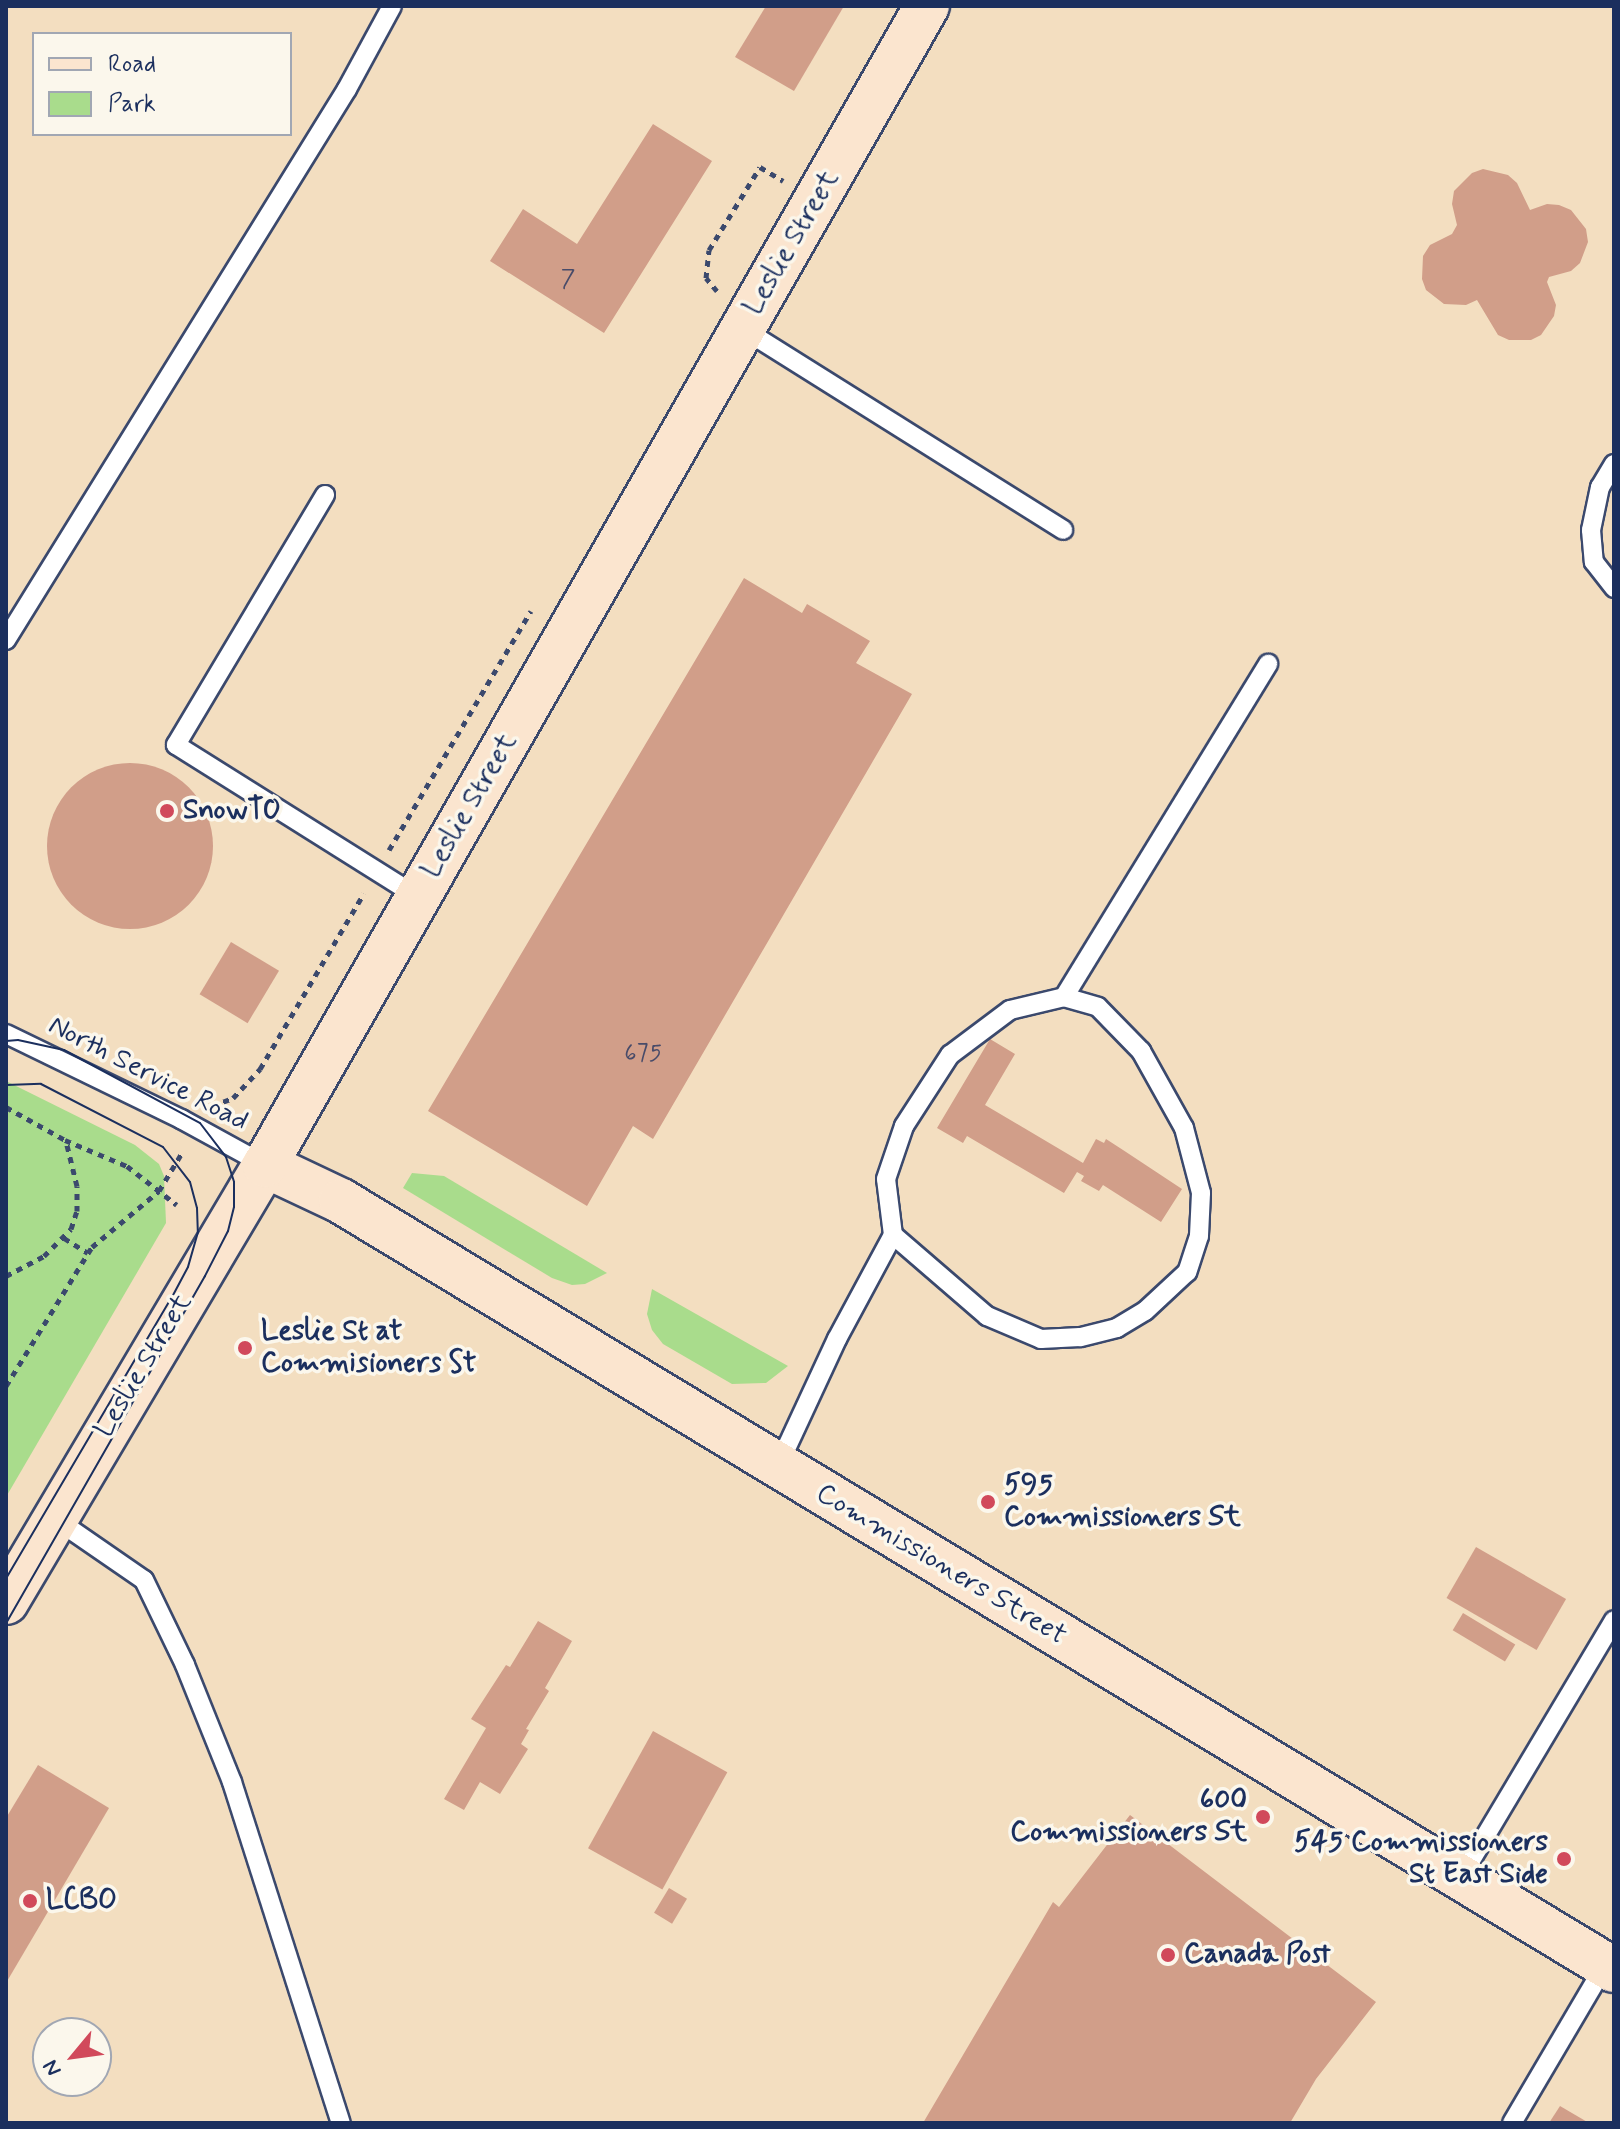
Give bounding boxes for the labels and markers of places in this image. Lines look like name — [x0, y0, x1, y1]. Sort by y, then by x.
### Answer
place label: SnowTO — [183, 794, 281, 828]
marker: SnowTO — [158, 802, 176, 820]
place label: Leslie St at Commisioners St — [261, 1315, 475, 1381]
marker: Leslie St at Commisioners St — [236, 1339, 254, 1357]
place label: 595 Commissioners St — [1004, 1469, 1235, 1535]
marker: 595 Commissioners St — [979, 1493, 997, 1511]
place label: 600 Commissioners St — [1016, 1784, 1247, 1850]
marker: 600 Commissioners St — [1254, 1808, 1272, 1826]
place label: 545 Commissioners St East Side — [1294, 1826, 1548, 1892]
marker: 545 Commissioners St East Side — [1555, 1850, 1573, 1868]
place label: LCBO — [46, 1884, 117, 1918]
marker: LCBO — [21, 1892, 39, 1910]
place label: Canada Post — [1184, 1938, 1331, 1972]
marker: Canada Post — [1159, 1946, 1177, 1964]

